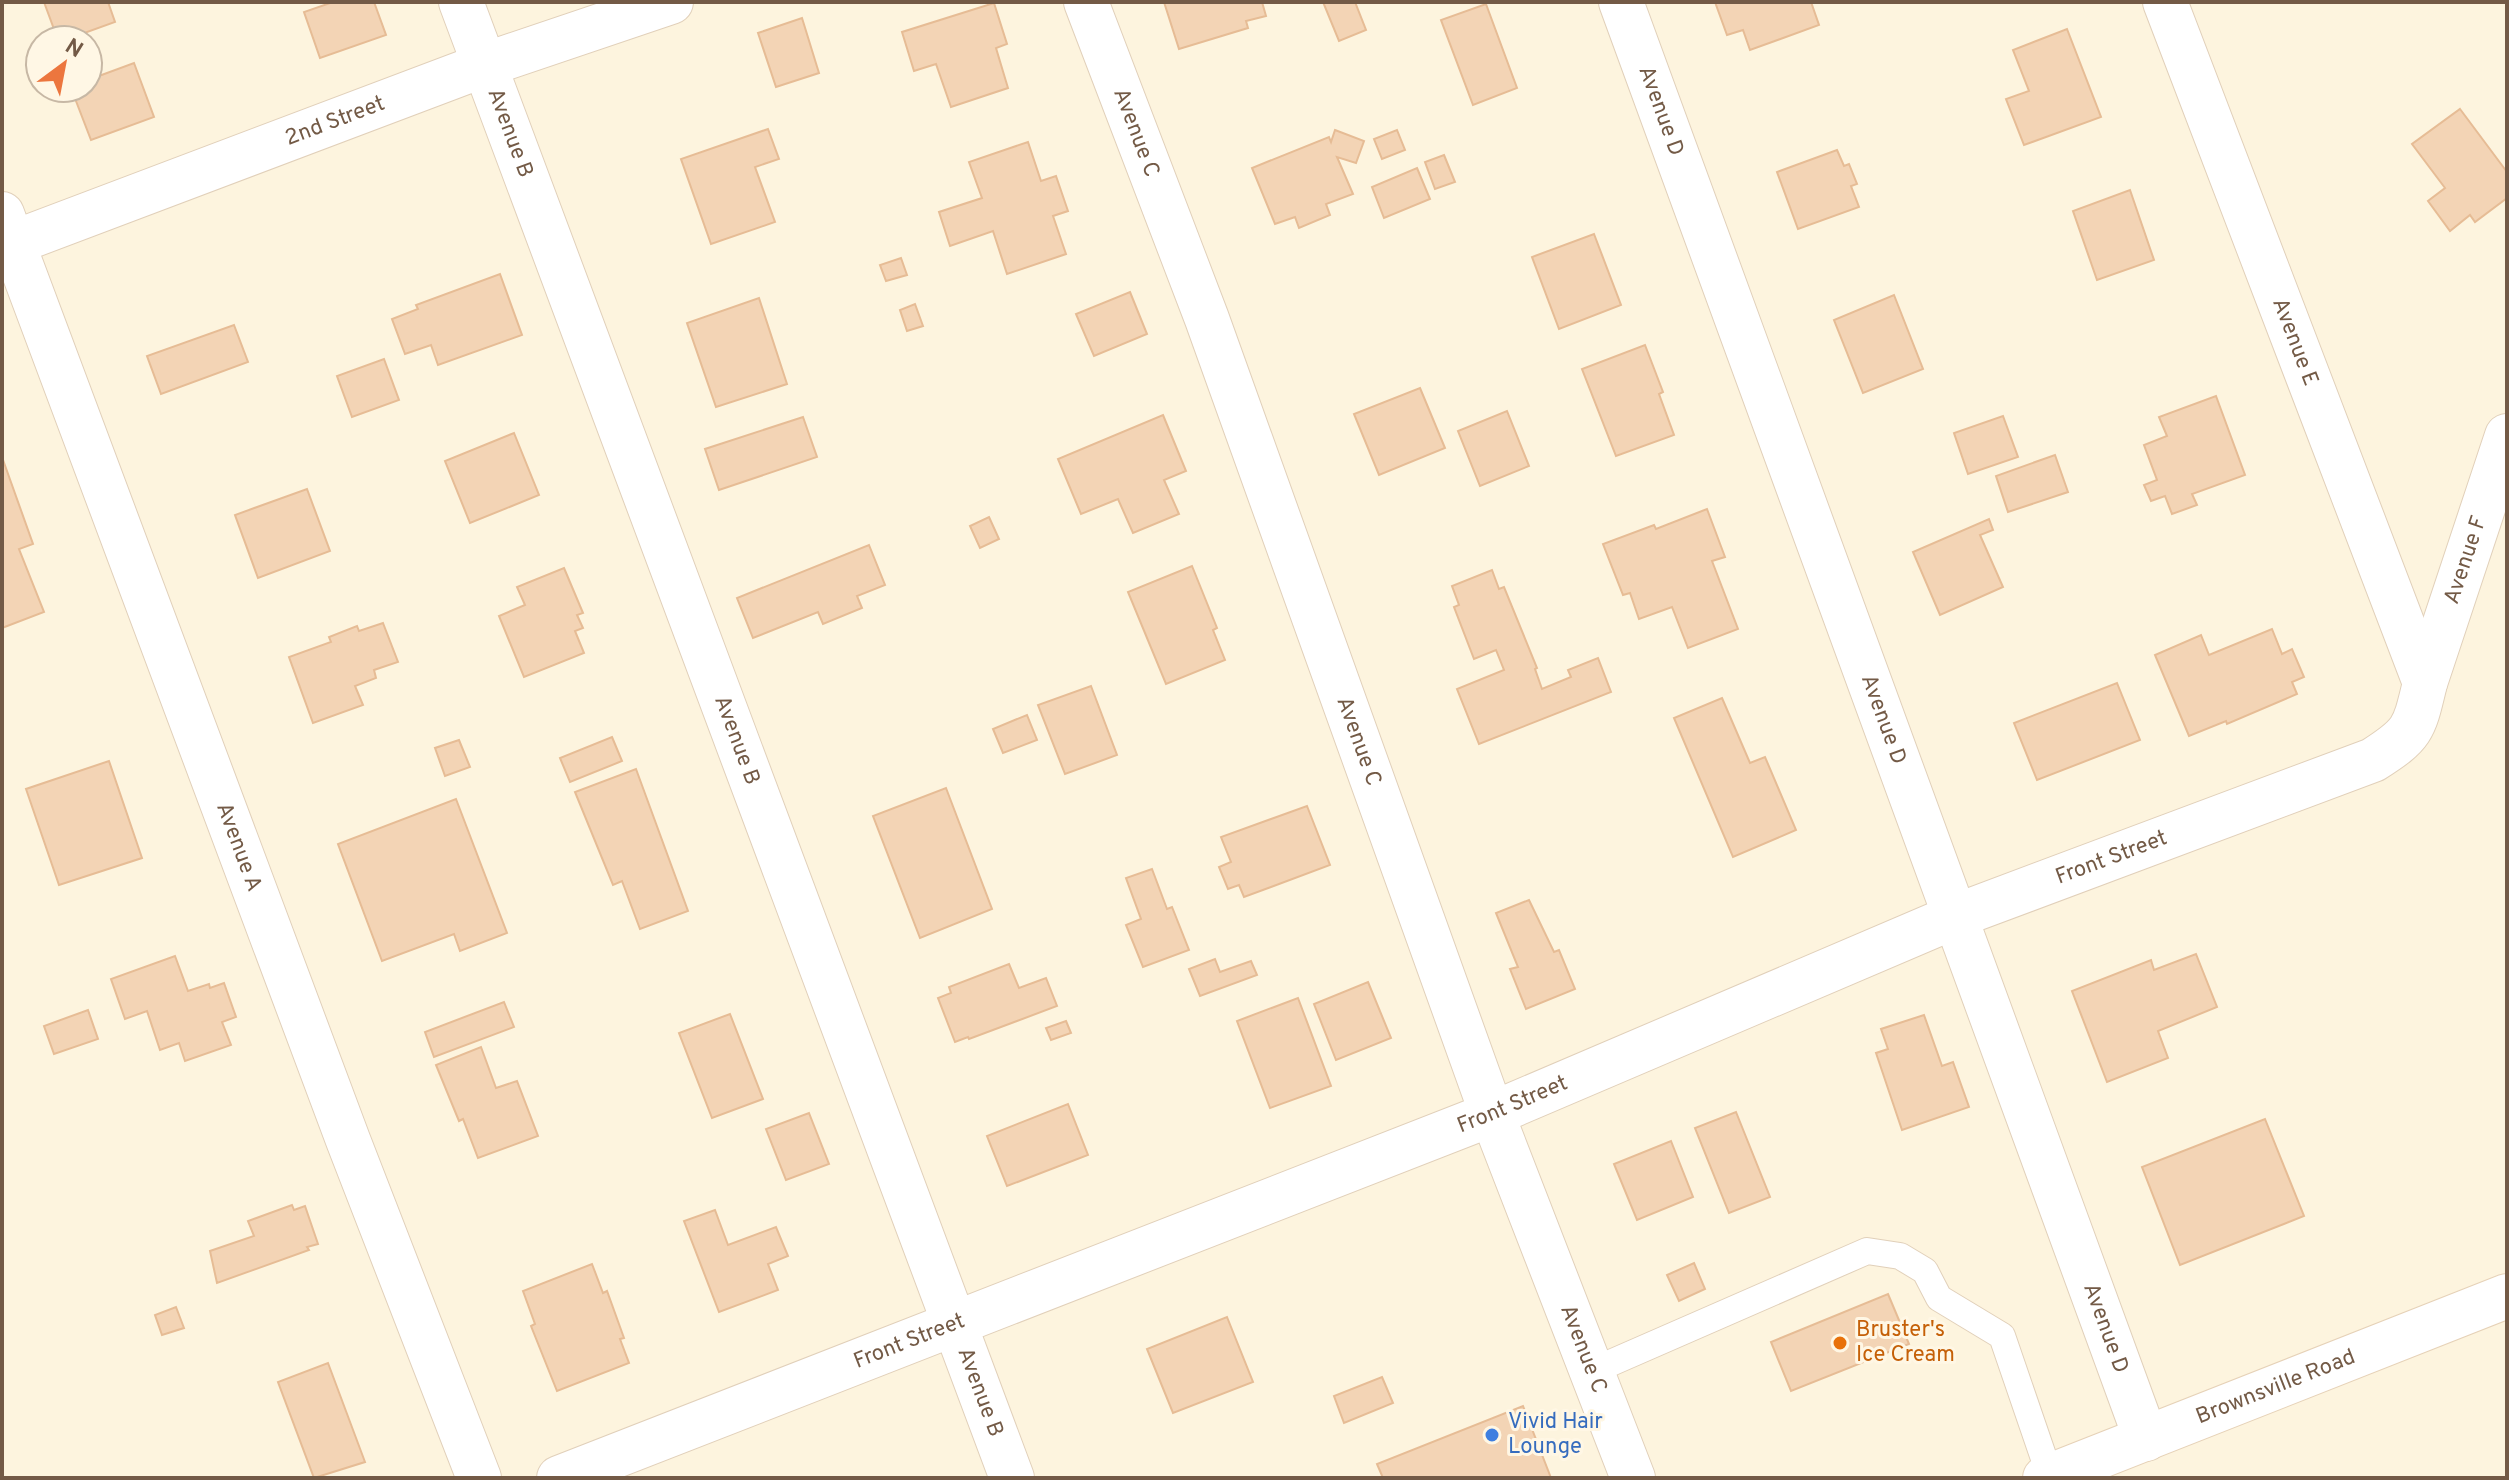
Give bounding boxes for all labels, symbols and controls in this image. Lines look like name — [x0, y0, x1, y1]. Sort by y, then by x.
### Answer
north arrow — [24, 24, 104, 104]
text: N — [59, 34, 87, 65]
street label: Avenue D — [1632, 62, 1690, 160]
street label: Avenue B — [481, 85, 539, 182]
street label: Avenue C — [1107, 85, 1165, 181]
street label: 2nd Street — [281, 90, 389, 152]
street label: Avenue E — [2266, 294, 2324, 390]
street label: Avenue F — [2439, 513, 2493, 608]
street label: Avenue D — [1854, 671, 1912, 768]
street label: Avenue B — [708, 692, 766, 789]
street label: Avenue C — [1330, 693, 1387, 790]
street label: Avenue A — [210, 799, 268, 895]
street label: Front Street — [2052, 825, 2171, 891]
street label: Front Street — [1454, 1070, 1572, 1140]
street label: Avenue D — [2077, 1280, 2134, 1377]
street label: Avenue C — [1554, 1301, 1612, 1397]
street label: Front Street — [850, 1307, 969, 1375]
place label: Bruster's Ice Cream — [1856, 1317, 1955, 1369]
marker: Bruster's Ice Cream — [1831, 1334, 1849, 1352]
street label: Avenue B — [951, 1344, 1009, 1441]
street label: Brownsville Road — [2192, 1344, 2359, 1431]
place label: Vivid Hair Lounge — [1508, 1409, 1603, 1461]
marker: Vivid Hair Lounge — [1483, 1426, 1501, 1444]

